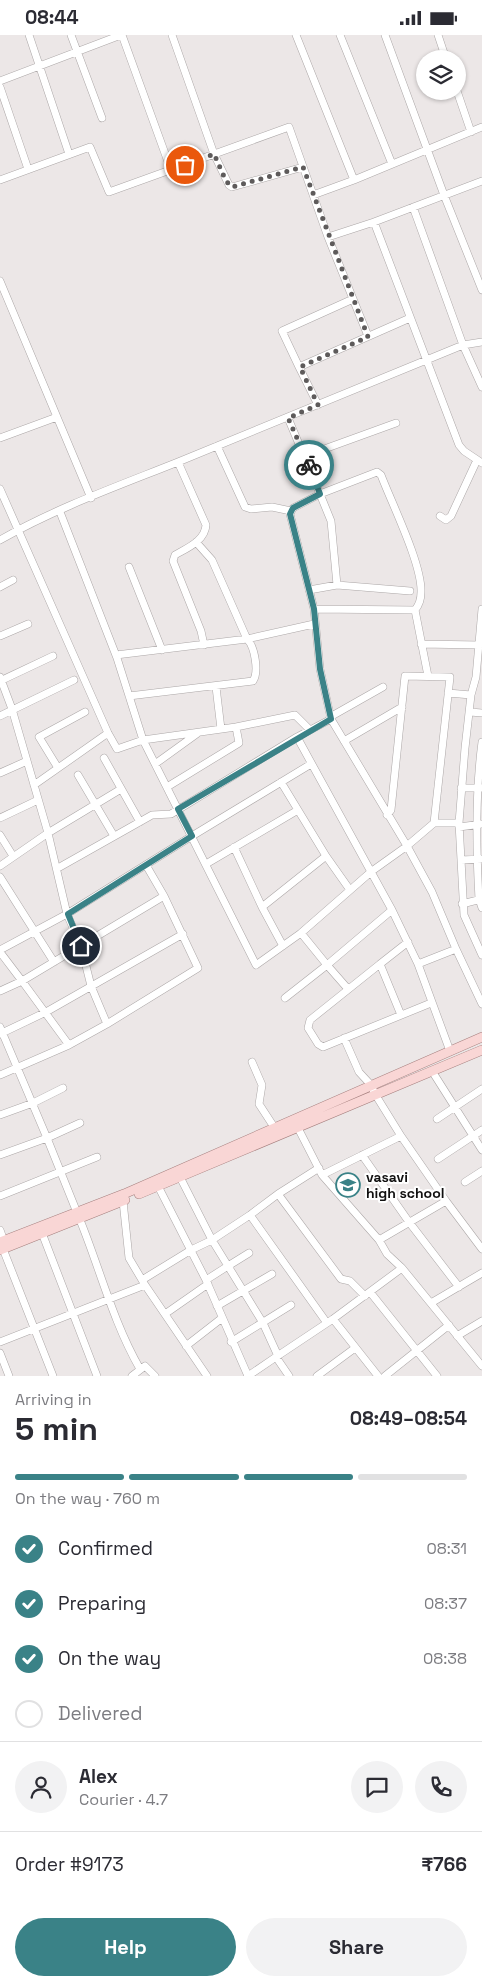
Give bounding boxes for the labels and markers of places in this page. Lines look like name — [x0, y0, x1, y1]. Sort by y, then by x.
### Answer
pin — [164, 144, 206, 186]
pin — [60, 925, 102, 967]
place label: vasavi high school — [366, 1168, 444, 1202]
school or university icon: vasavi high school — [335, 1172, 361, 1198]

